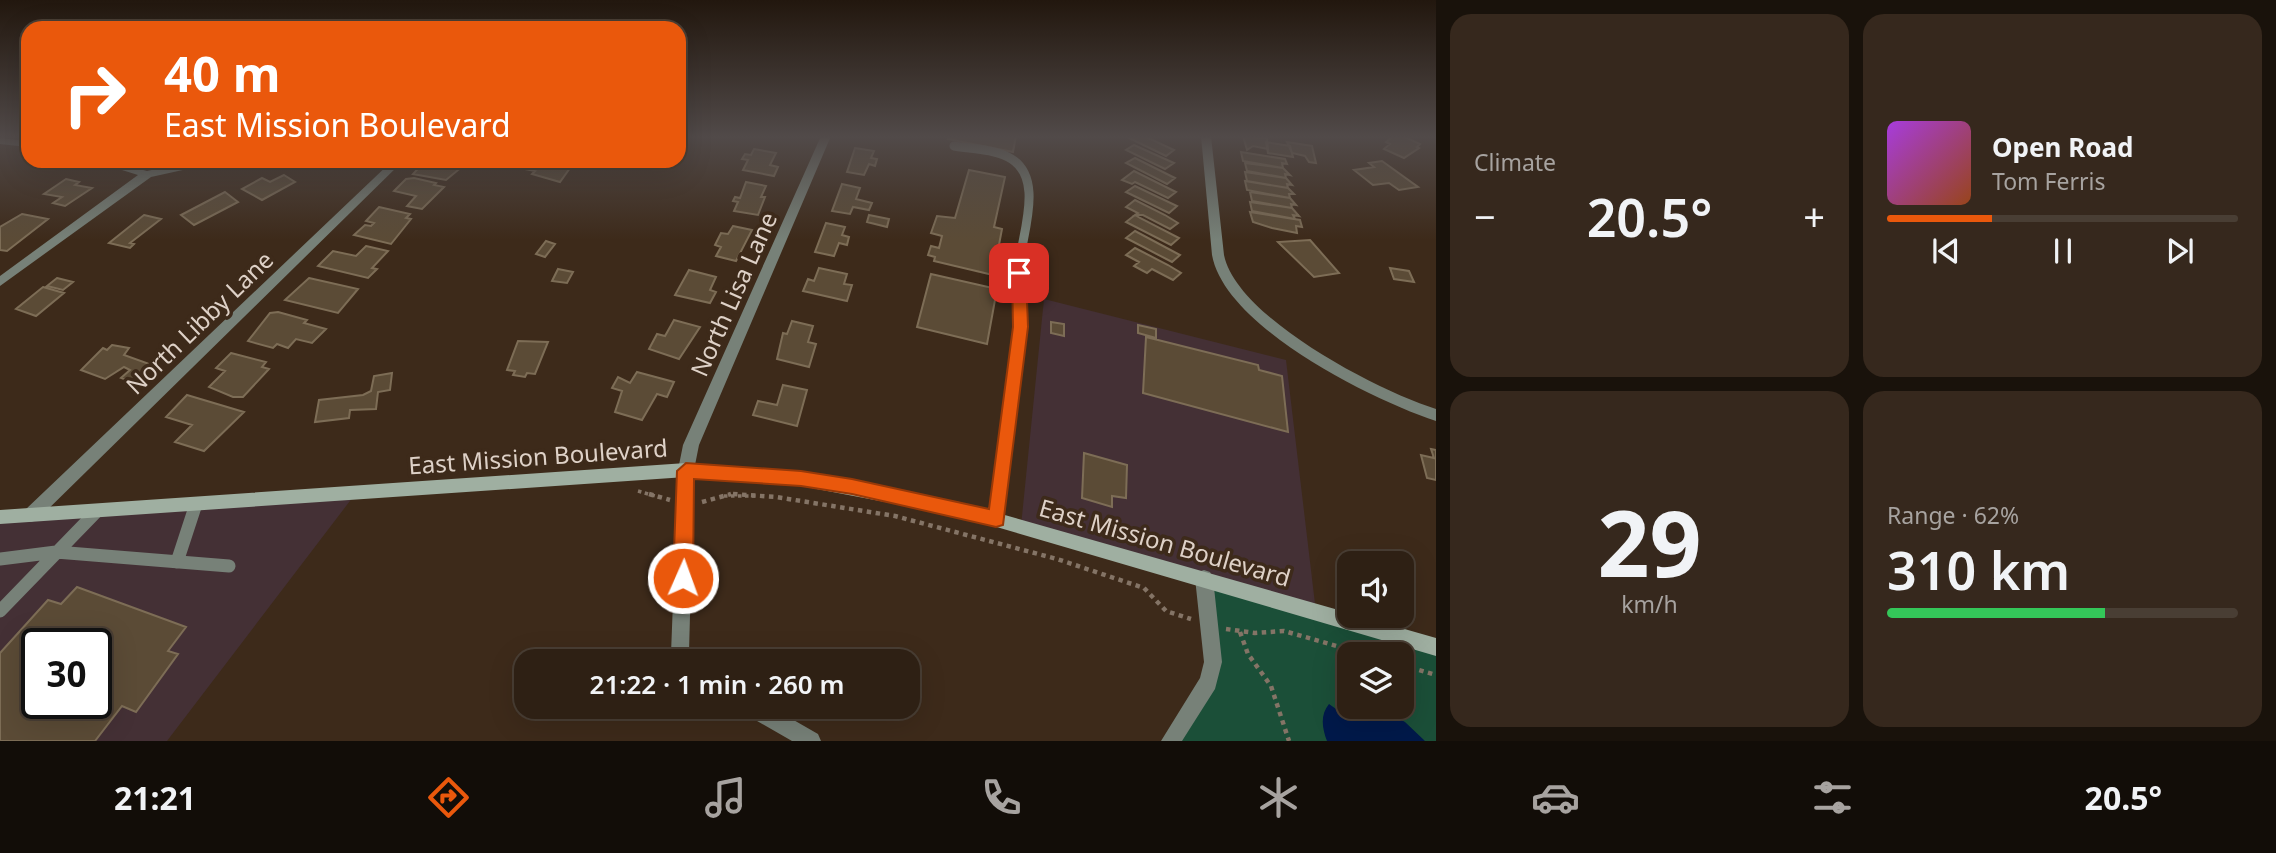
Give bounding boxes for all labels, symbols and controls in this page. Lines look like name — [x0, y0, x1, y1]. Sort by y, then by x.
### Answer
text: 40 m — [164, 40, 281, 106]
icon: right — [49, 49, 140, 140]
text: East Mission Boulevard — [164, 103, 511, 146]
text: Open Road — [1992, 129, 2134, 165]
text: Climate — [1474, 146, 1556, 178]
text: Tom Ferris — [1992, 165, 2105, 197]
text: 20.5° — [1587, 181, 1712, 252]
text: − — [1474, 190, 1496, 242]
text: + — [1803, 190, 1825, 242]
street label: North Lisa Lane — [682, 207, 784, 381]
icon: previous — [1927, 232, 1965, 270]
icon: pause — [2044, 232, 2082, 270]
icon: next — [2161, 232, 2199, 270]
street label: North Libby Lane — [118, 243, 280, 401]
pin — [989, 243, 1049, 303]
icon: arrive — [1000, 254, 1038, 292]
street label: East Mission Boulevard — [407, 430, 669, 482]
text: 29 — [1597, 480, 1702, 604]
street label: East Mission Boulevard — [1035, 490, 1295, 594]
text: Range · 62% — [1887, 499, 2019, 531]
text: 310 km — [1887, 534, 2070, 605]
position arrow — [646, 541, 720, 615]
map controls — [1337, 551, 1414, 719]
button: sound — [1337, 551, 1414, 628]
text: km/h — [1621, 588, 1678, 620]
speed limit sign: 30 — [21, 628, 112, 719]
button: layers — [1337, 642, 1414, 719]
text: 21:22 · 1 min · 260 m — [590, 666, 844, 702]
icon: directions — [424, 773, 473, 822]
icon: music — [701, 773, 750, 822]
icon: phone — [977, 773, 1026, 822]
icon: climate — [1254, 773, 1303, 822]
icon: car — [1531, 773, 1580, 822]
icon: filters — [1808, 773, 1857, 822]
text: 21:21 — [114, 776, 196, 819]
text: 20.5° — [2085, 776, 2162, 819]

